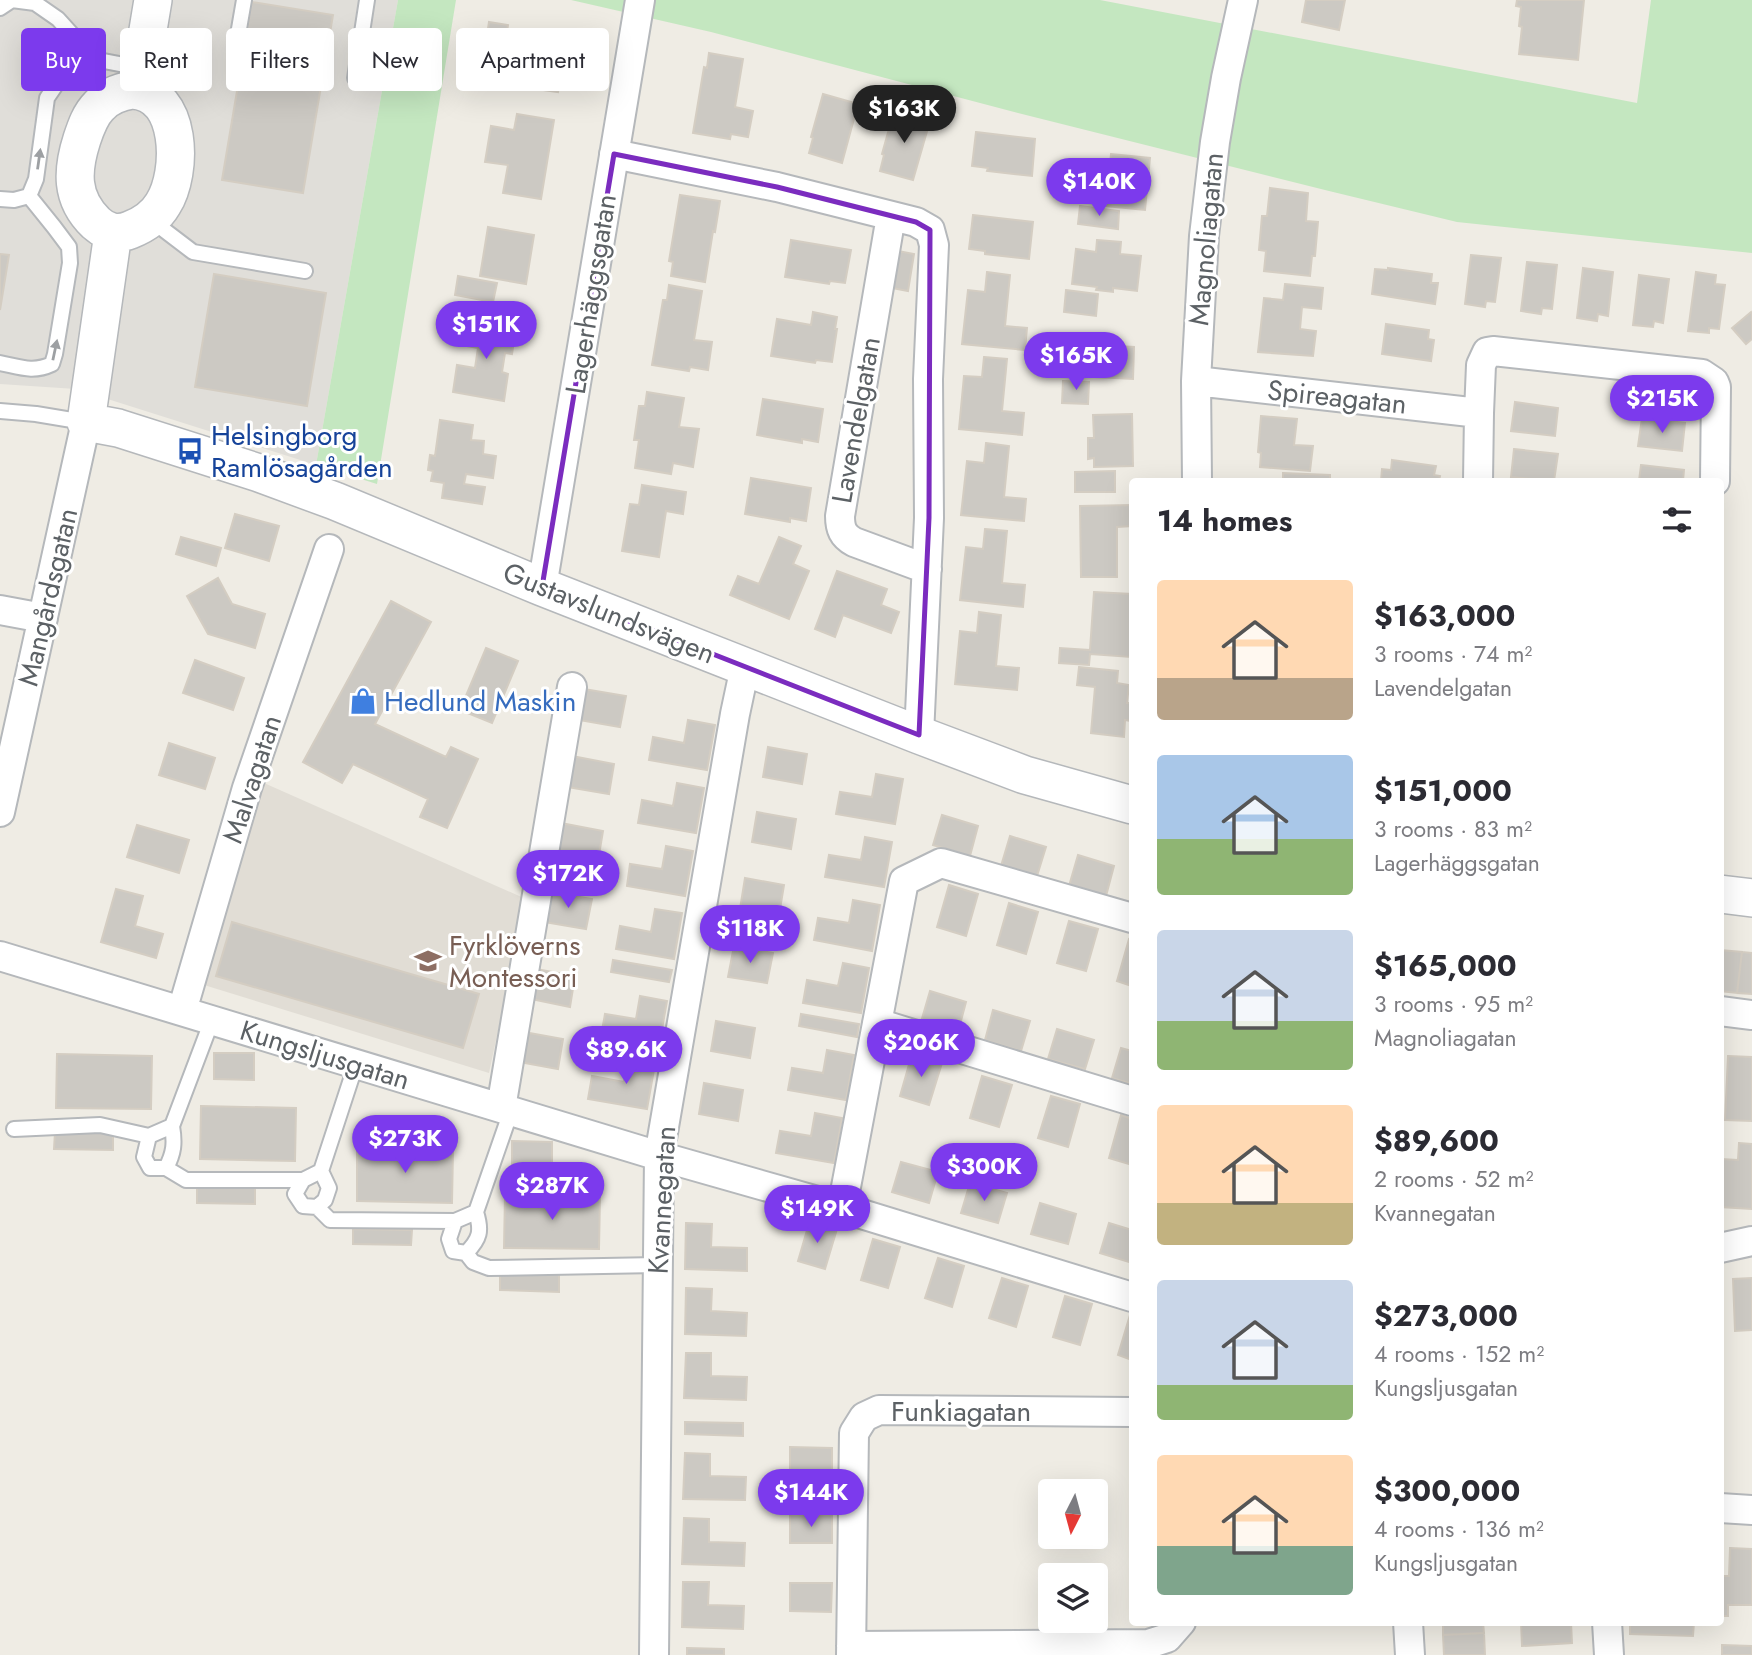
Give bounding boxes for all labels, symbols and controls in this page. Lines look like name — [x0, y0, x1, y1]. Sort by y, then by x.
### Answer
chip: Buy — [21, 28, 106, 91]
chip: Rent — [120, 28, 212, 91]
chip: Filters — [226, 28, 334, 91]
chip: New — [348, 28, 442, 91]
chip: Apartment — [456, 28, 609, 91]
pin: $163K — [855, 86, 953, 145]
text: $163K — [868, 91, 940, 125]
one-way arrow — [34, 148, 45, 170]
street label: Magnoliagatan — [1178, 151, 1234, 327]
pin: $140K — [1050, 158, 1148, 218]
text: $140K — [1062, 164, 1136, 198]
street label: Lagerhäggsgatan — [555, 191, 627, 397]
pin: $151K — [437, 302, 535, 361]
text: $151K — [452, 307, 520, 341]
pin: $165K — [1027, 332, 1125, 392]
street label: Lavendelgatan — [821, 334, 891, 506]
text: $165K — [1040, 338, 1112, 372]
one-way arrow — [50, 339, 61, 361]
street label: Spireagatan — [1265, 369, 1409, 425]
pin: $215K — [1613, 376, 1711, 435]
text: $215K — [1626, 381, 1698, 415]
place label: Helsingborg Ramlösagården — [211, 415, 393, 488]
bus stop icon: Helsingborg Ramlösagården — [175, 436, 205, 466]
text: 14 homes — [1157, 499, 1292, 542]
icon: filters — [1658, 501, 1696, 539]
street label: Mangårdsgatan — [8, 504, 88, 690]
street label: Gustavslundsvägen — [497, 552, 721, 674]
text: $163,000 — [1374, 594, 1515, 637]
icon: home — [1213, 608, 1297, 692]
text: 3 rooms · 74 m² — [1374, 637, 1532, 671]
text: Lavendelgatan — [1374, 671, 1512, 705]
place label: Hedlund Maskin — [384, 681, 576, 722]
shop icon: Hedlund Maskin — [348, 686, 378, 716]
street label: Malvagatan — [212, 710, 292, 848]
text: $151,000 — [1374, 769, 1512, 812]
icon: home — [1213, 783, 1297, 867]
text: 3 rooms · 83 m² — [1374, 812, 1532, 846]
text: Lagerhäggsgatan — [1374, 846, 1540, 880]
pin: $172K — [519, 850, 617, 910]
text: $172K — [532, 856, 604, 890]
pin: $118K — [701, 906, 799, 965]
text: $118K — [716, 911, 784, 945]
place label: Fyrklöverns Montessori — [449, 925, 580, 998]
text: $165,000 — [1374, 944, 1517, 987]
school or university icon: Fyrklöverns Montessori — [413, 946, 443, 976]
icon: home — [1213, 958, 1297, 1042]
text: 3 rooms · 95 m² — [1374, 987, 1533, 1021]
street label: Kungsljusgatan — [235, 1010, 415, 1100]
pin: $206K — [872, 1020, 970, 1079]
text: Magnoliagatan — [1374, 1021, 1517, 1055]
text: $206K — [883, 1025, 959, 1059]
pin: $89.6K — [569, 1026, 683, 1086]
text: $89.6K — [585, 1032, 667, 1066]
pin: $273K — [356, 1116, 454, 1175]
text: $89,600 — [1374, 1119, 1499, 1162]
text: $273K — [368, 1121, 442, 1155]
street label: Kvannegatan — [638, 1125, 686, 1275]
icon: home — [1213, 1133, 1297, 1217]
pin: $300K — [935, 1144, 1033, 1203]
text: $300K — [946, 1149, 1022, 1183]
pin: $287K — [503, 1162, 601, 1222]
text: 2 rooms · 52 m² — [1374, 1162, 1533, 1196]
text: $287K — [515, 1168, 589, 1202]
pin: $149K — [768, 1186, 866, 1245]
text: $149K — [780, 1191, 854, 1225]
text: Kvannegatan — [1374, 1196, 1496, 1230]
text: $273,000 — [1374, 1294, 1518, 1337]
icon: home — [1213, 1308, 1297, 1392]
text: 4 rooms · 152 m² — [1374, 1337, 1544, 1371]
text: Kungsljusgatan — [1374, 1371, 1518, 1405]
street label: Funkiagatan — [891, 1391, 1031, 1432]
text: $300,000 — [1374, 1469, 1520, 1512]
pin: $144K — [762, 1470, 860, 1529]
text: $144K — [774, 1475, 848, 1509]
north arrow — [1038, 1479, 1108, 1549]
map controls — [1038, 1479, 1108, 1633]
icon: home — [1213, 1483, 1297, 1567]
text: 4 rooms · 136 m² — [1374, 1512, 1544, 1546]
text: Kungsljusgatan — [1374, 1546, 1518, 1580]
button: layers — [1038, 1563, 1108, 1633]

